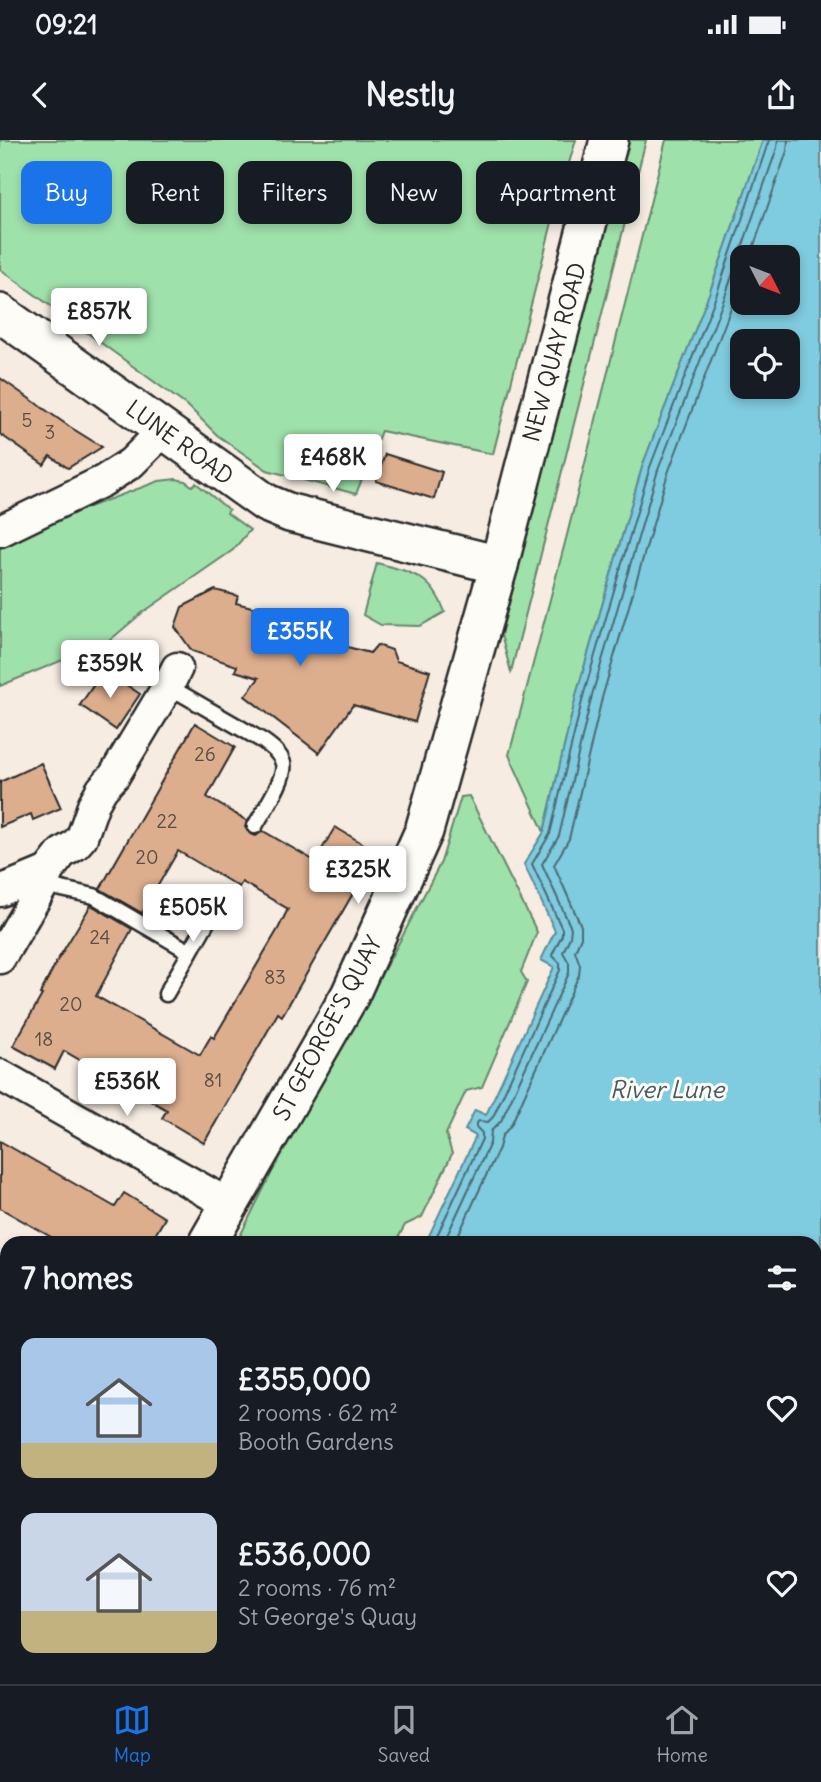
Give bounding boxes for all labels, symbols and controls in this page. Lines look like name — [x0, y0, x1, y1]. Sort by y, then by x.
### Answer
text: 09:21 — [35, 8, 98, 41]
text: Nestly — [366, 74, 455, 115]
icon: back — [21, 76, 59, 114]
icon: share — [762, 76, 800, 114]
chip: Buy — [21, 161, 112, 224]
chip: Rent — [126, 161, 224, 224]
chip: Filters — [238, 161, 352, 224]
chip: New — [366, 161, 462, 224]
chip: Apartment — [476, 161, 640, 224]
north arrow — [730, 245, 800, 315]
map controls — [730, 245, 800, 399]
street label: NEW QUAY ROAD — [516, 259, 592, 445]
pin: £857K — [50, 288, 148, 348]
text: £857K — [67, 296, 131, 325]
button: locate — [730, 329, 800, 399]
street label: LUNE ROAD — [121, 393, 239, 491]
house number: 5 — [22, 408, 32, 432]
house number: 3 — [45, 420, 55, 444]
pin: £468K — [284, 434, 382, 494]
text: £468K — [300, 442, 366, 471]
pin: £355K — [251, 608, 349, 668]
text: £355K — [267, 616, 333, 645]
pin: £359K — [61, 640, 159, 700]
text: £359K — [77, 648, 143, 677]
house number: 26 — [194, 742, 216, 766]
house number: 22 — [157, 809, 177, 833]
house number: 20 — [136, 845, 158, 869]
pin: £325K — [309, 846, 407, 906]
text: £325K — [325, 854, 391, 883]
pin: £505K — [144, 884, 242, 944]
text: £505K — [159, 892, 227, 921]
house number: 24 — [89, 925, 111, 949]
street label: ST GEORGE'S QUAY — [266, 931, 388, 1125]
house number: 83 — [264, 965, 286, 989]
house number: 20 — [60, 992, 82, 1016]
house number: 18 — [35, 1027, 53, 1051]
pin: £536K — [78, 1058, 176, 1118]
text: £536K — [94, 1066, 160, 1095]
house number: 81 — [204, 1068, 222, 1092]
water label: River Lune — [610, 1074, 726, 1104]
text: 7 homes — [21, 1259, 133, 1297]
icon: filters — [763, 1259, 801, 1297]
text: £355,000 — [238, 1360, 371, 1398]
icon: home — [77, 1366, 161, 1450]
icon: heart — [763, 1389, 801, 1427]
text: 2 rooms · 62 m² — [238, 1398, 398, 1427]
text: Booth Gardens — [238, 1427, 394, 1456]
text: £536,000 — [238, 1535, 371, 1573]
icon: home — [77, 1541, 161, 1625]
icon: heart — [763, 1564, 801, 1602]
text: 2 rooms · 76 m² — [238, 1573, 396, 1602]
text: St George's Quay — [238, 1602, 417, 1631]
tab: Map — [113, 1701, 151, 1767]
tab: Saved — [378, 1701, 430, 1767]
tab: Home — [656, 1701, 708, 1767]

